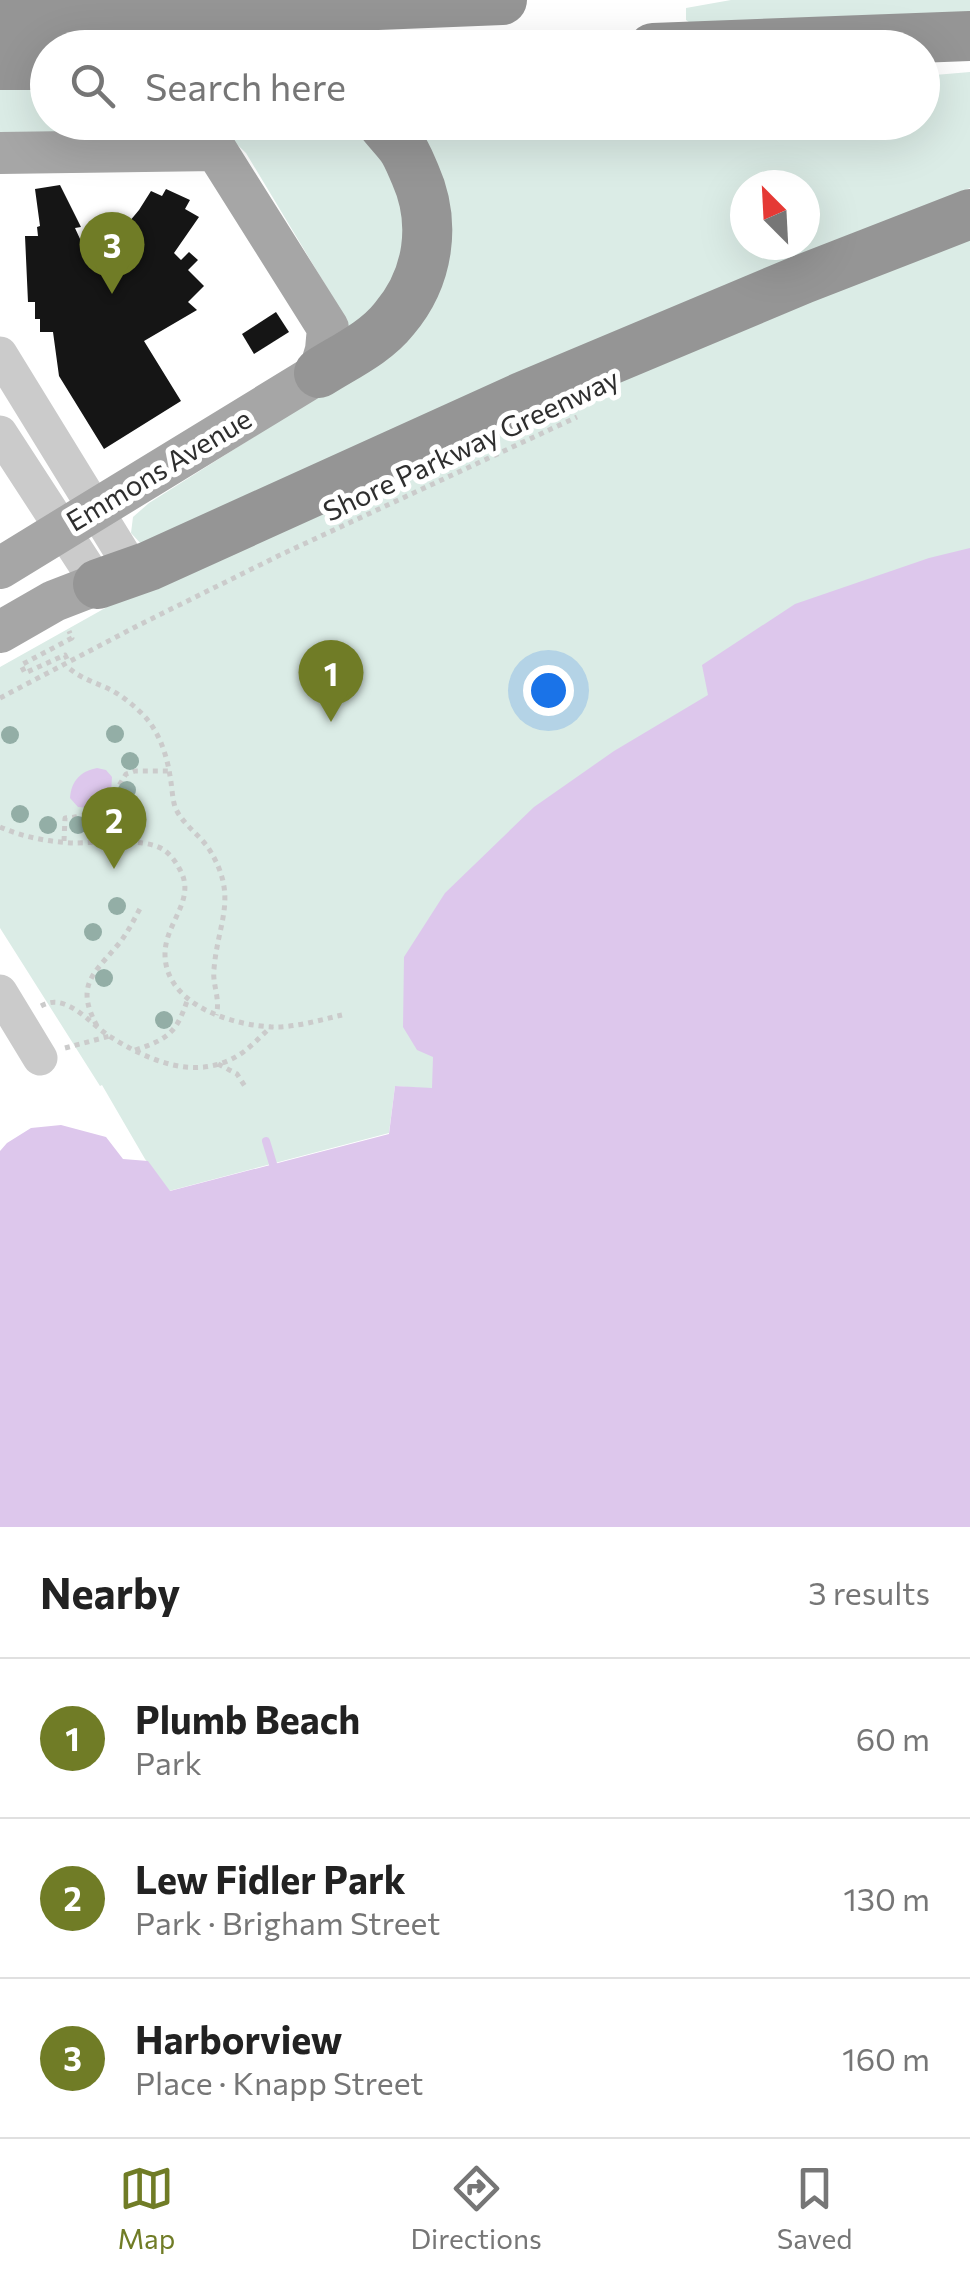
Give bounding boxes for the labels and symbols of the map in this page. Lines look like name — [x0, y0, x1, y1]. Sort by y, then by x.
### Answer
north arrow — [730, 170, 820, 260]
pin: 3 — [80, 212, 144, 294]
street label: Shore Parkway Greenway — [317, 361, 624, 528]
street label: Emmons Avenue — [60, 401, 257, 538]
pin: 1 — [298, 640, 364, 722]
your location — [523, 665, 574, 716]
pin: 2 — [82, 786, 146, 869]

